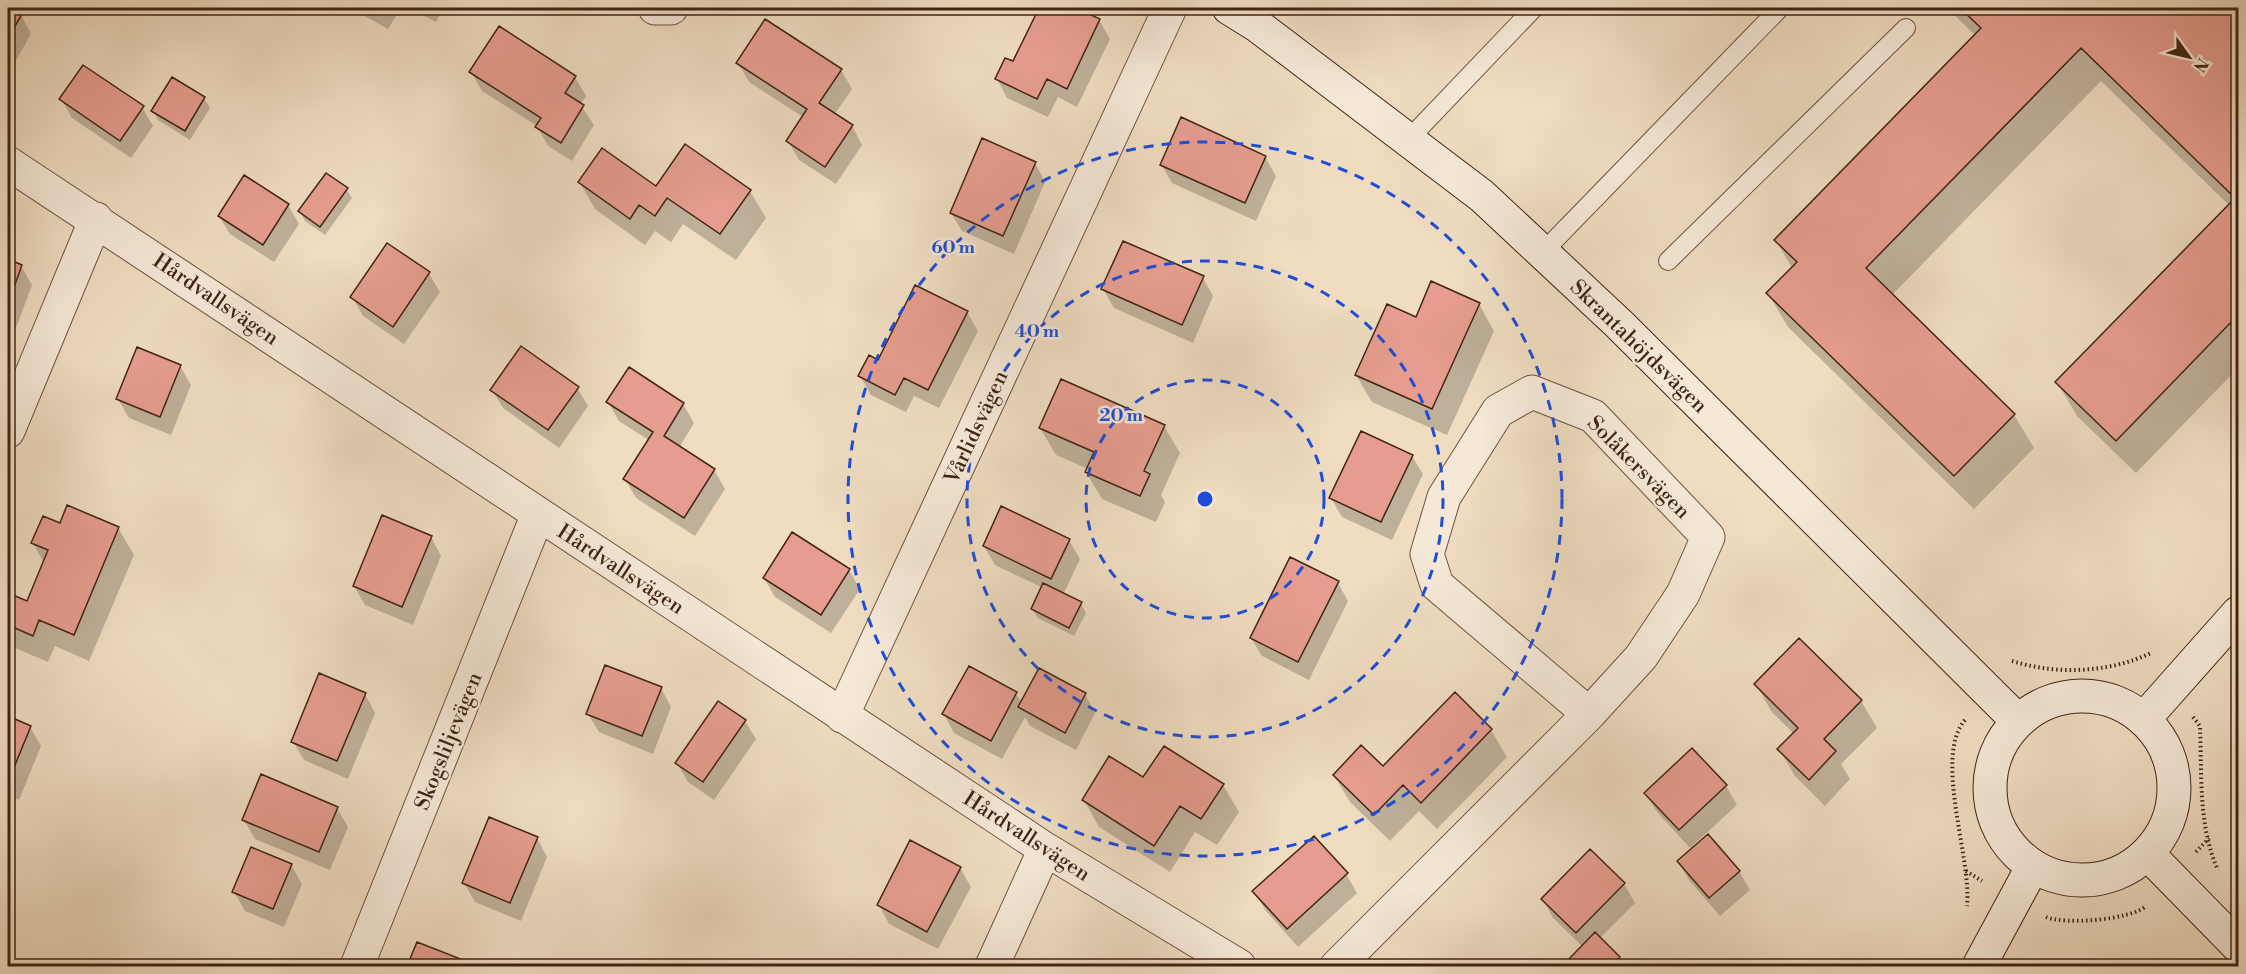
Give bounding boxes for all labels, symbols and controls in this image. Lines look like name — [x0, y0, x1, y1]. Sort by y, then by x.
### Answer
north arrow — [2159, 27, 2219, 87]
text: N — [2189, 54, 2212, 76]
text: 60 m — [931, 236, 975, 259]
street label: Hårdvallsvägen — [148, 248, 284, 352]
street label: Skrantahöjdsvägen — [1564, 274, 1713, 419]
text: 40 m — [1015, 320, 1060, 343]
street label: Vårlidsvägen — [939, 366, 1015, 489]
text: 20 m — [1099, 404, 1143, 427]
street label: Solåkersvägen — [1581, 411, 1696, 525]
centre of rings — [1195, 489, 1215, 509]
street label: Hårdvallsvägen — [552, 519, 689, 621]
street label: Skogsliljevägen — [409, 668, 489, 814]
street label: Hårdvallsvägen — [958, 786, 1095, 888]

